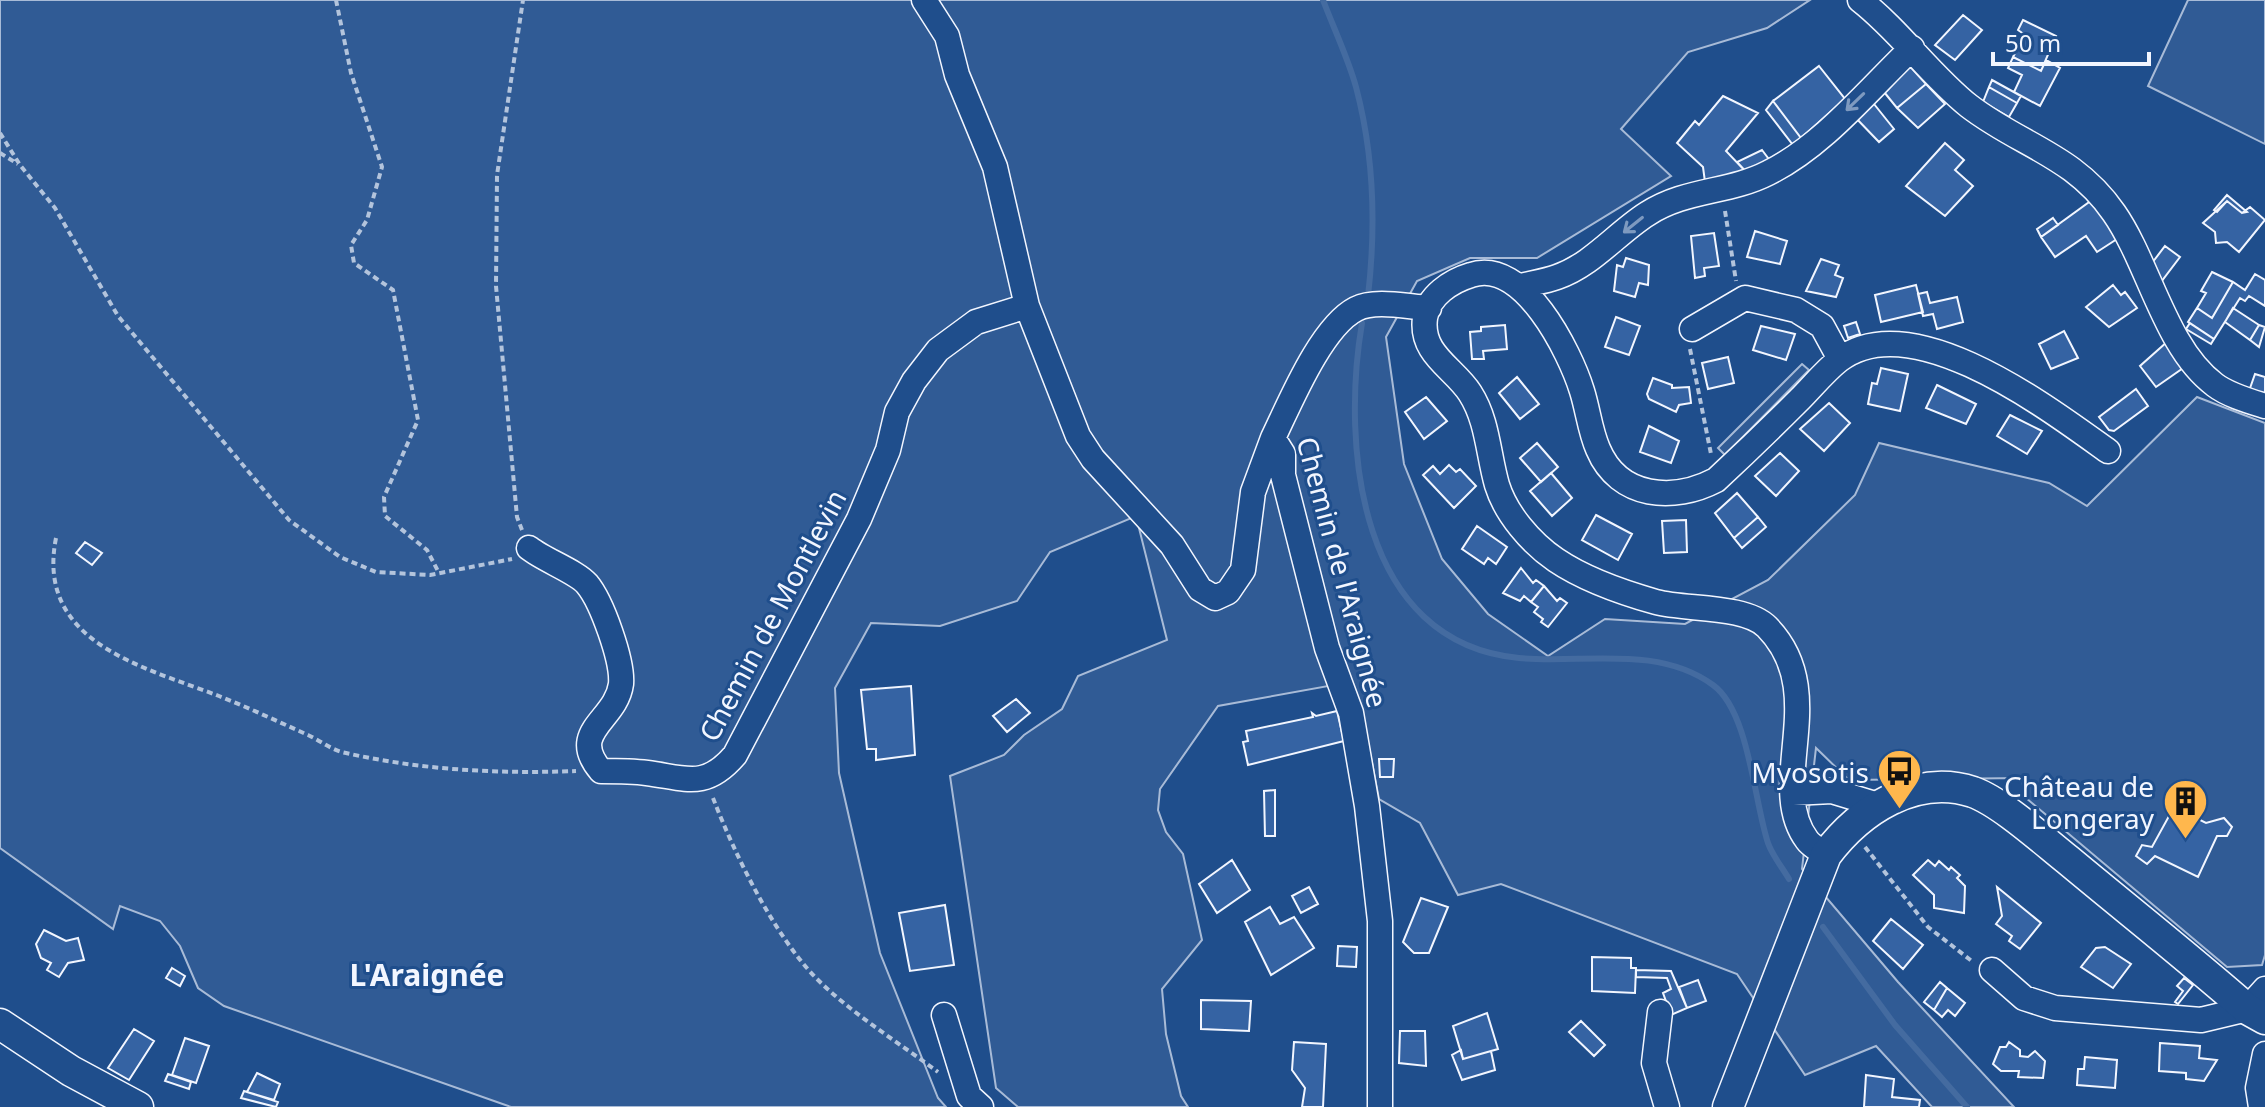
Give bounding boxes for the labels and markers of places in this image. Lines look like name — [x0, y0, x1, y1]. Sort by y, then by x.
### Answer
bus stop icon: Myosotis — [1876, 748, 1924, 811]
place label: Myosotis — [1751, 753, 1869, 791]
place label: Château de Longeray — [2004, 767, 2155, 837]
building icon: Château de Longeray — [2161, 778, 2209, 841]

